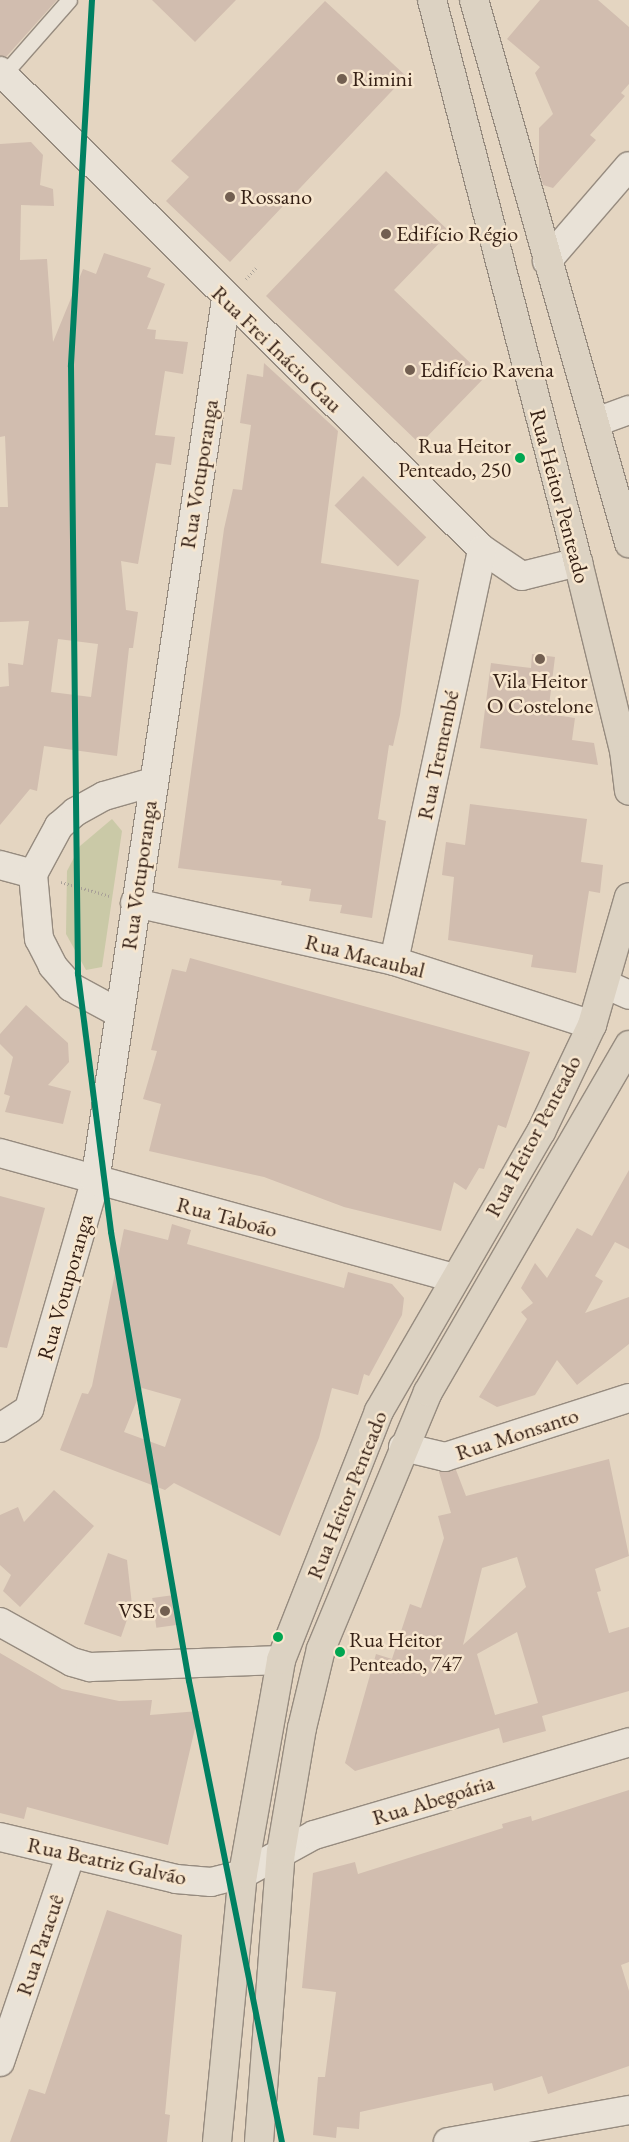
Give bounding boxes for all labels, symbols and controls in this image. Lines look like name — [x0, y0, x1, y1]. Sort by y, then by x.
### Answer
place label: Rimini — [352, 66, 413, 92]
marker: Rimini — [336, 73, 348, 85]
place label: Rossano — [240, 184, 312, 210]
marker: Rossano — [224, 191, 236, 203]
place label: Edifício Régio — [396, 221, 518, 247]
marker: Edifício Régio — [380, 228, 392, 240]
street label: Rua Frei Inácio Gau — [206, 280, 348, 418]
place label: Edifício Ravena — [420, 357, 554, 383]
marker: Edifício Ravena — [404, 364, 416, 376]
street label: Rua Votuporanga — [174, 397, 224, 551]
street label: Rua Heitor Penteado — [524, 406, 596, 586]
place label: Rua Heitor Penteado, 250 — [398, 433, 511, 483]
marker: Rua Heitor Penteado, 250 — [515, 453, 525, 463]
marker: Vila Heitor O Costelone — [534, 653, 546, 665]
place label: Vila Heitor O Costelone — [487, 667, 593, 718]
street label: Rua Tremembé — [411, 688, 465, 822]
street label: Rua Votuporanga — [115, 798, 163, 952]
street label: Rua Macaubal — [302, 928, 428, 984]
street label: Rua Heitor Penteado — [479, 1051, 587, 1221]
street label: Rua Taboão — [174, 1191, 280, 1243]
street label: Rua Votuporanga — [32, 1211, 98, 1363]
street label: Rua Monsanto — [452, 1402, 582, 1466]
street label: Rua Heitor Penteado — [301, 1407, 393, 1583]
place label: VSE — [118, 1598, 155, 1624]
marker: VSE — [159, 1605, 171, 1617]
place label: Rua Heitor Penteado, 747 — [349, 1627, 462, 1677]
unlabelled marker — [273, 1632, 283, 1642]
marker: Rua Heitor Penteado, 747 — [335, 1647, 345, 1657]
street label: Rua Abegoária — [369, 1769, 497, 1831]
street label: Rua Beatriz Galvão — [25, 1831, 189, 1891]
street label: Rua Paracuê — [10, 1891, 70, 1999]

